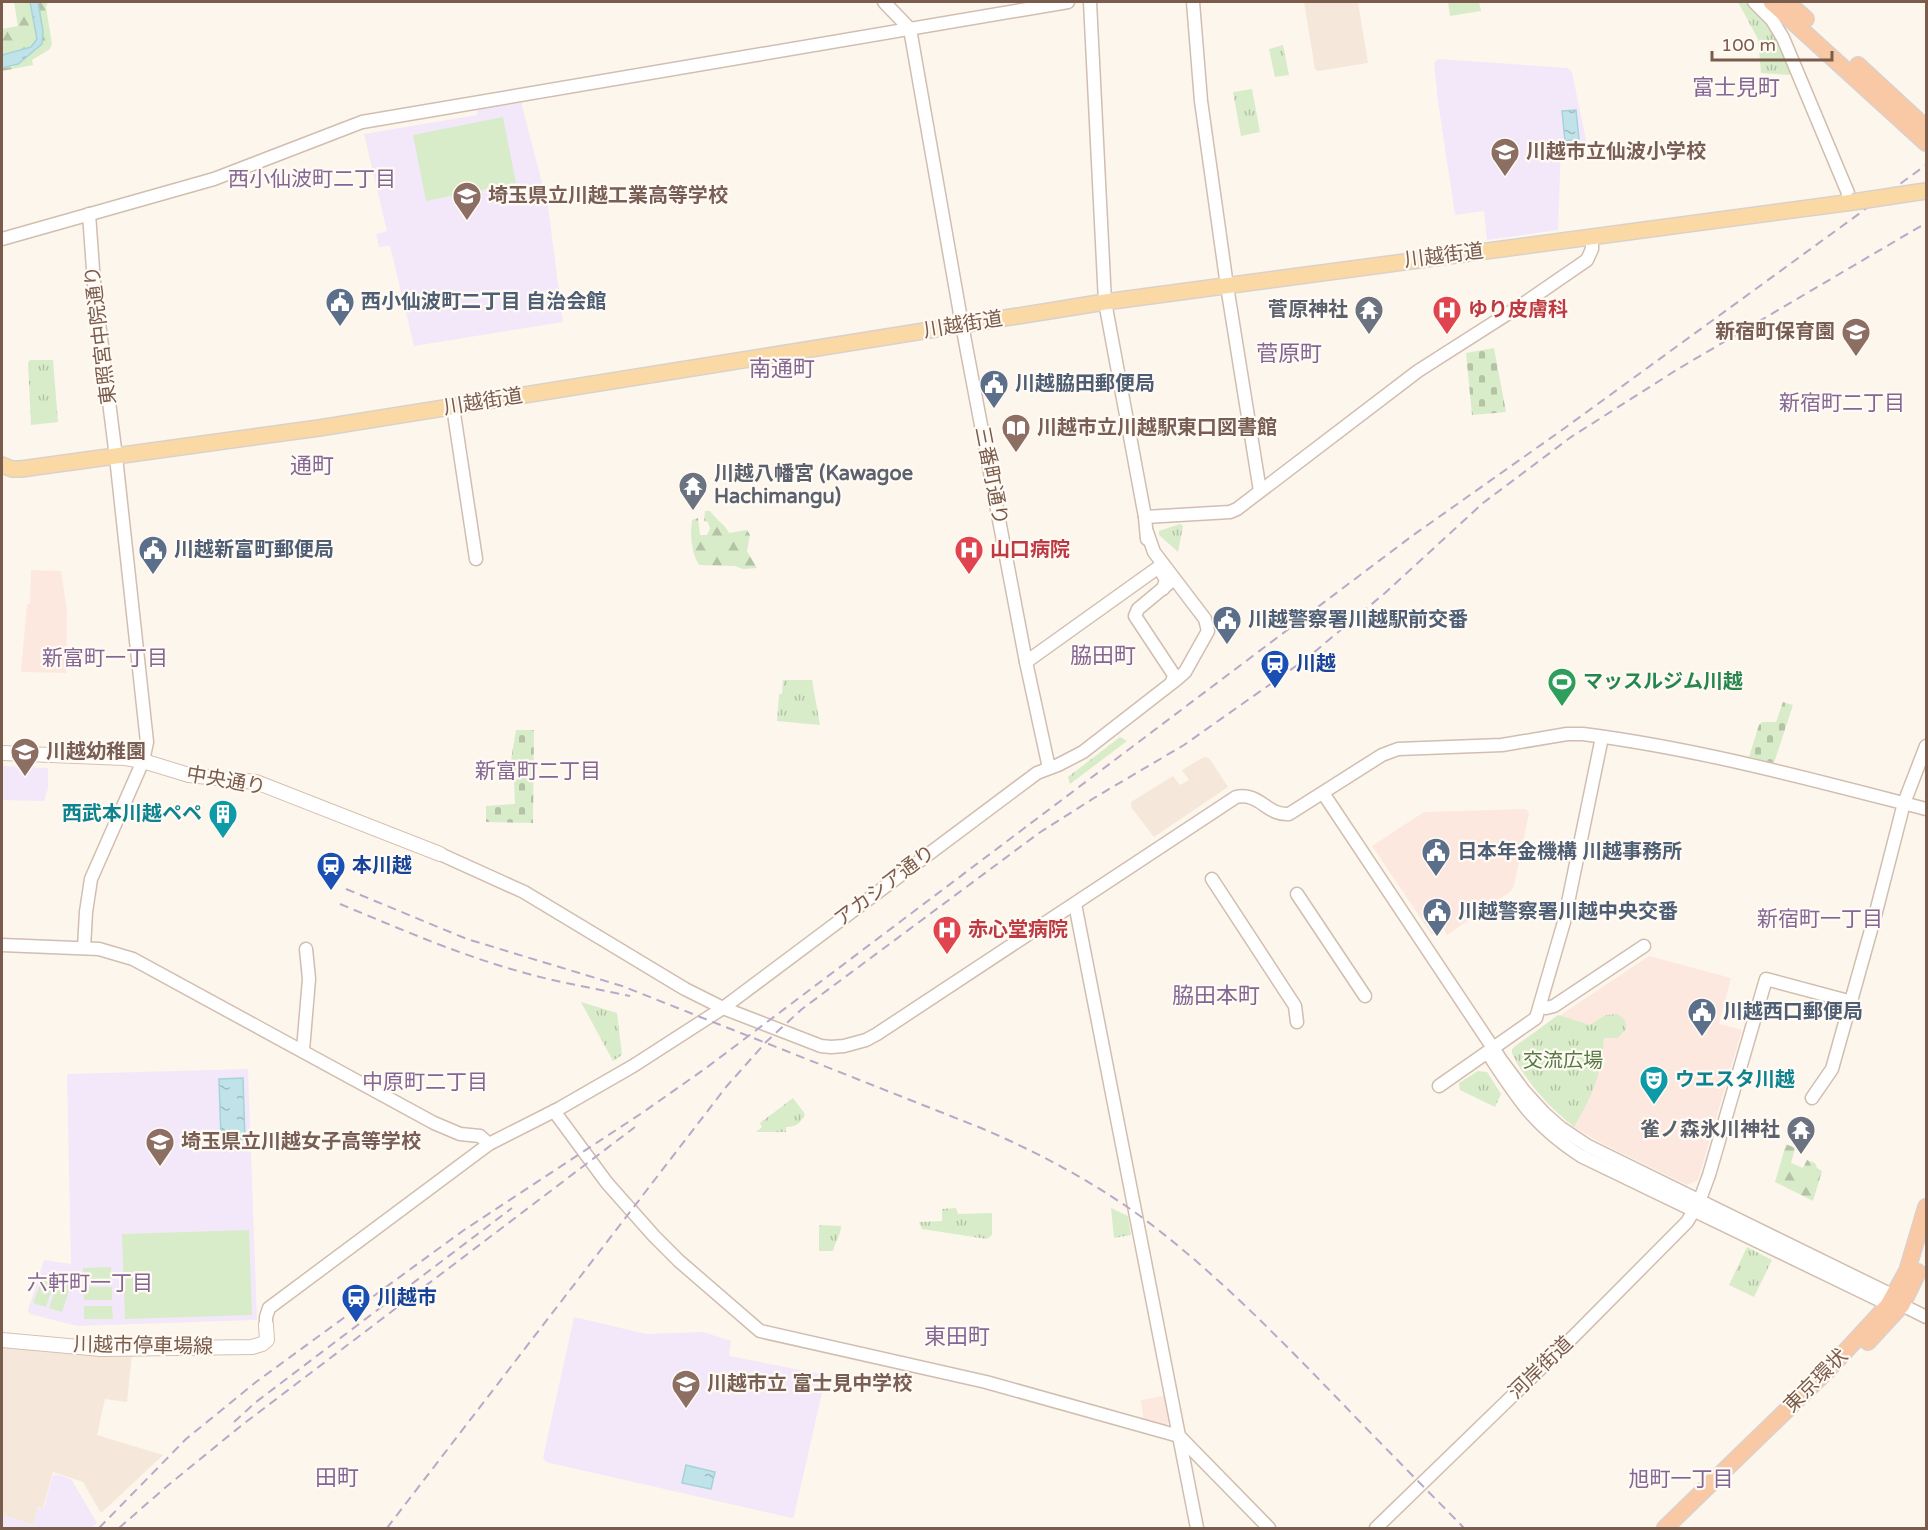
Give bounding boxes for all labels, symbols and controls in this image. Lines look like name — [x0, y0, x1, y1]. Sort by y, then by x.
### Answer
scale bar — [1712, 24, 1832, 62]
text: 100 m — [1721, 34, 1776, 56]
district label: 富士見町 — [1692, 75, 1780, 101]
school or university icon: 川越市立仙波小学校 — [1489, 136, 1521, 178]
place label: 川越市立仙波小学校 — [1526, 140, 1706, 164]
district label: 西小仙波町二丁目 — [228, 167, 396, 192]
school or university icon: 埼玉県立川越工業高等学校 — [451, 180, 483, 222]
place label: 埼玉県立川越工業高等学校 — [488, 184, 728, 208]
street label: 川越街道 — [1403, 239, 1485, 273]
street label: 東照宮中院通り — [81, 264, 121, 406]
public building icon: 西小仙波町二丁目 自治会館 — [324, 286, 356, 328]
place label: 西小仙波町二丁目 自治会館 — [361, 290, 606, 314]
temple icon: 菅原神社 — [1353, 294, 1385, 336]
hospital icon: ゆり皮膚科 — [1431, 294, 1463, 336]
place label: 菅原神社 — [1268, 298, 1348, 322]
place label: ゆり皮膚科 — [1468, 298, 1568, 322]
street label: 川越街道 — [922, 307, 1004, 343]
school or university icon: 新宿町保育園 — [1840, 316, 1872, 358]
place label: 新宿町保育園 — [1715, 320, 1835, 344]
district label: 菅原町 — [1256, 341, 1322, 367]
district label: 南通町 — [749, 356, 815, 382]
public building icon: 川越脇田郵便局 — [978, 368, 1010, 410]
place label: 川越脇田郵便局 — [1015, 372, 1155, 396]
street label: 川越街道 — [442, 384, 524, 420]
district label: 新宿町二丁目 — [1779, 391, 1905, 416]
library icon: 川越市立川越駅東口図書館 — [1000, 412, 1032, 454]
place label: 川越市立川越駅東口図書館 — [1037, 416, 1277, 440]
street label: 三番町通り — [970, 425, 1012, 527]
district label: 通町 — [290, 453, 334, 479]
place label: 川越八幡宮 (Kawagoe Hachimangu) — [714, 462, 913, 509]
temple icon: 川越八幡宮 (Kawagoe Hachimangu) — [677, 470, 709, 512]
public building icon: 川越新富町郵便局 — [137, 534, 169, 576]
hospital icon: 山口病院 — [953, 534, 985, 576]
place label: 川越新富町郵便局 — [174, 538, 334, 562]
place label: 山口病院 — [990, 538, 1070, 562]
public building icon: 川越警察署川越駅前交番 — [1211, 604, 1243, 646]
place label: 川越警察署川越駅前交番 — [1248, 608, 1468, 632]
district label: 脇田町 — [1070, 643, 1136, 669]
district label: 新富町一丁目 — [42, 646, 168, 671]
station icon: 川越 — [1259, 648, 1291, 690]
place label: 川越 — [1296, 652, 1336, 676]
sports icon: マッスルジム川越 — [1546, 666, 1578, 708]
place label: マッスルジム川越 — [1583, 670, 1743, 694]
school or university icon: 川越幼稚園 — [9, 736, 41, 778]
place label: 川越幼稚園 — [46, 740, 146, 764]
district label: 新富町二丁目 — [475, 759, 601, 784]
street label: 中央通り — [185, 762, 267, 800]
building icon: 西武本川越ペペ — [207, 798, 239, 840]
place label: 西武本川越ペペ — [62, 802, 202, 826]
public building icon: 日本年金機構 川越事務所 — [1420, 836, 1452, 878]
street label: アカシア通り — [830, 840, 940, 932]
place label: 日本年金機構 川越事務所 — [1457, 840, 1682, 864]
station icon: 本川越 — [315, 850, 347, 892]
place label: 本川越 — [352, 854, 412, 878]
public building icon: 川越警察署川越中央交番 — [1421, 896, 1453, 938]
place label: 川越警察署川越中央交番 — [1458, 900, 1678, 924]
district label: 新宿町一丁目 — [1757, 907, 1883, 932]
hospital icon: 赤心堂病院 — [931, 914, 963, 956]
place label: 赤心堂病院 — [968, 918, 1068, 942]
district label: 脇田本町 — [1172, 983, 1260, 1009]
public building icon: 川越西口郵便局 — [1686, 996, 1718, 1038]
place label: 川越西口郵便局 — [1723, 1000, 1863, 1024]
park label: 交流広場 — [1523, 1049, 1603, 1073]
theatre icon: ウエスタ川越 — [1638, 1064, 1670, 1106]
place label: ウエスタ川越 — [1675, 1068, 1795, 1092]
district label: 中原町二丁目 — [362, 1070, 488, 1095]
temple icon: 雀ノ森氷川神社 — [1785, 1114, 1817, 1156]
place label: 雀ノ森氷川神社 — [1640, 1118, 1780, 1142]
school or university icon: 埼玉県立川越女子高等学校 — [144, 1126, 176, 1168]
place label: 埼玉県立川越女子高等学校 — [181, 1130, 421, 1154]
district label: 六軒町一丁目 — [27, 1271, 153, 1296]
station icon: 川越市 — [340, 1282, 372, 1324]
place label: 川越市 — [377, 1286, 437, 1310]
district label: 東田町 — [924, 1324, 990, 1350]
street label: 河岸街道 — [1504, 1332, 1578, 1404]
street label: 川越市停車場線 — [73, 1333, 213, 1359]
street label: 東京環状 — [1779, 1344, 1853, 1418]
school or university icon: 川越市立 富士見中学校 — [670, 1368, 702, 1410]
place label: 川越市立 富士見中学校 — [707, 1372, 912, 1396]
district label: 田町 — [315, 1465, 359, 1491]
district label: 旭町一丁目 — [1629, 1467, 1734, 1492]

